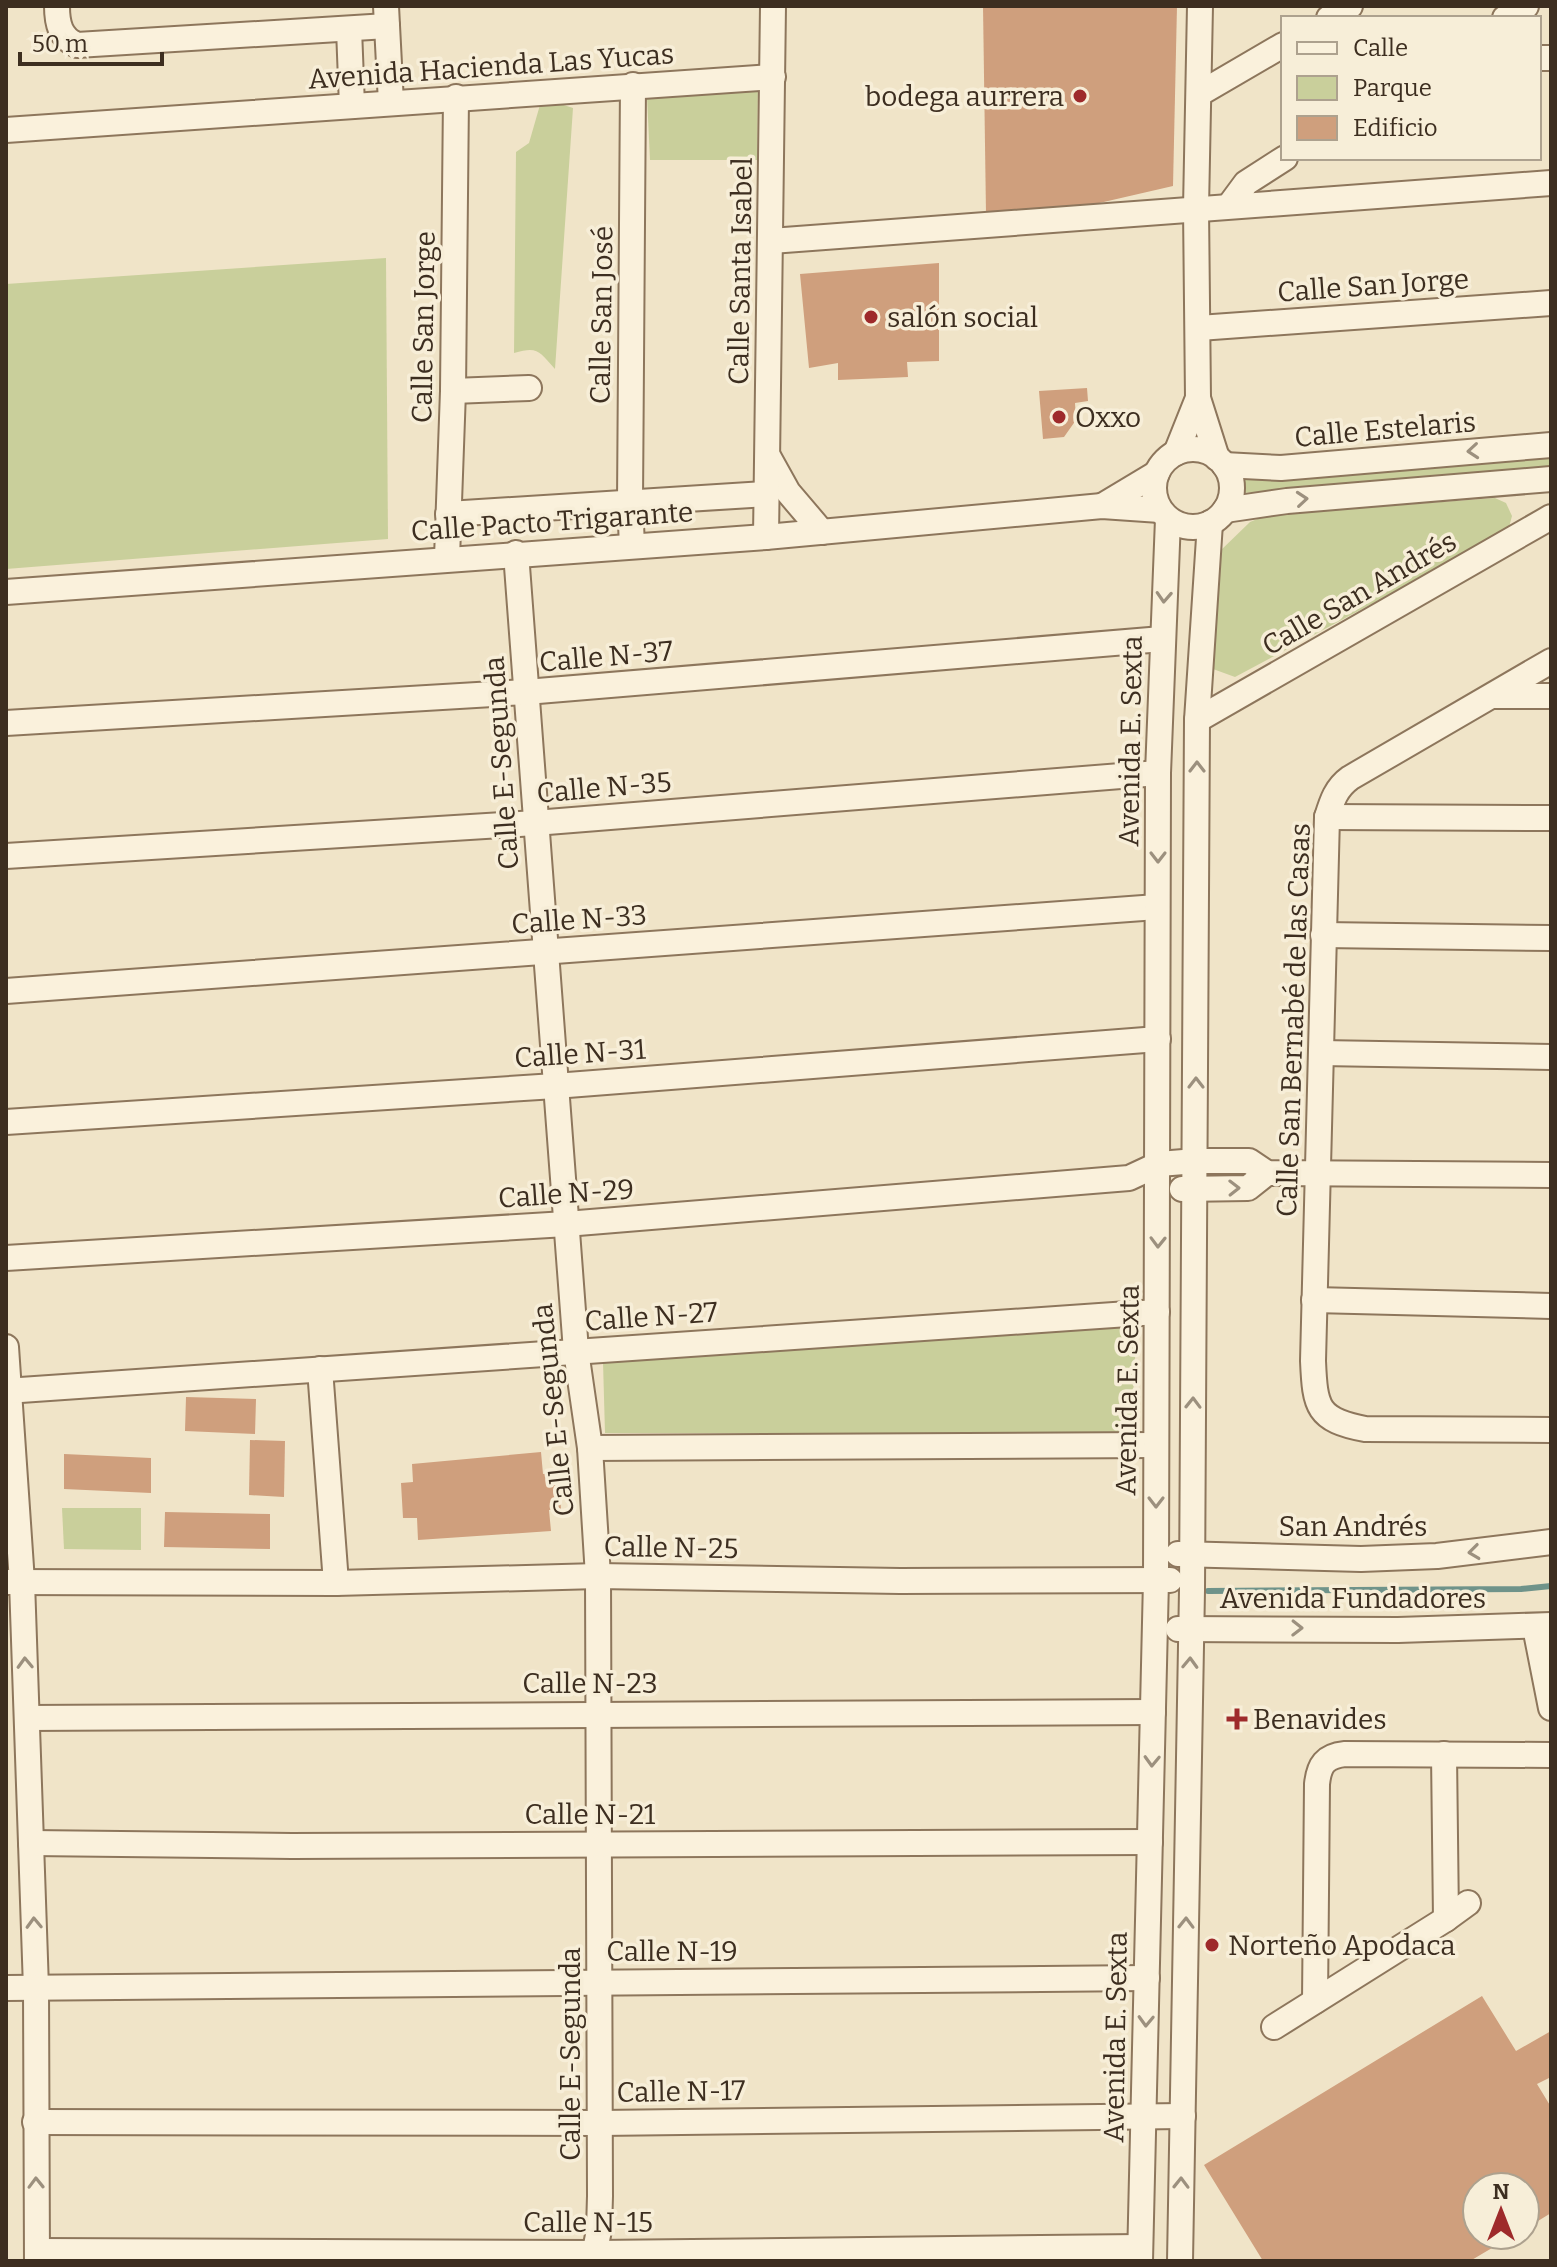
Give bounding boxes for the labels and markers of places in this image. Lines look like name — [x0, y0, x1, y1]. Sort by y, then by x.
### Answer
place label: bodega aurrera — [865, 80, 1064, 113]
marker: bodega aurrera — [1071, 87, 1089, 105]
place label: salón social — [887, 301, 1038, 334]
marker: salón social — [862, 308, 880, 326]
place label: Oxxo — [1075, 401, 1141, 434]
marker: Oxxo — [1050, 408, 1068, 426]
place label: Benavides — [1253, 1703, 1387, 1736]
marker: Benavides — [1228, 1710, 1246, 1728]
place label: Norteño Apodaca — [1228, 1929, 1455, 1962]
marker: Norteño Apodaca — [1203, 1936, 1221, 1954]

